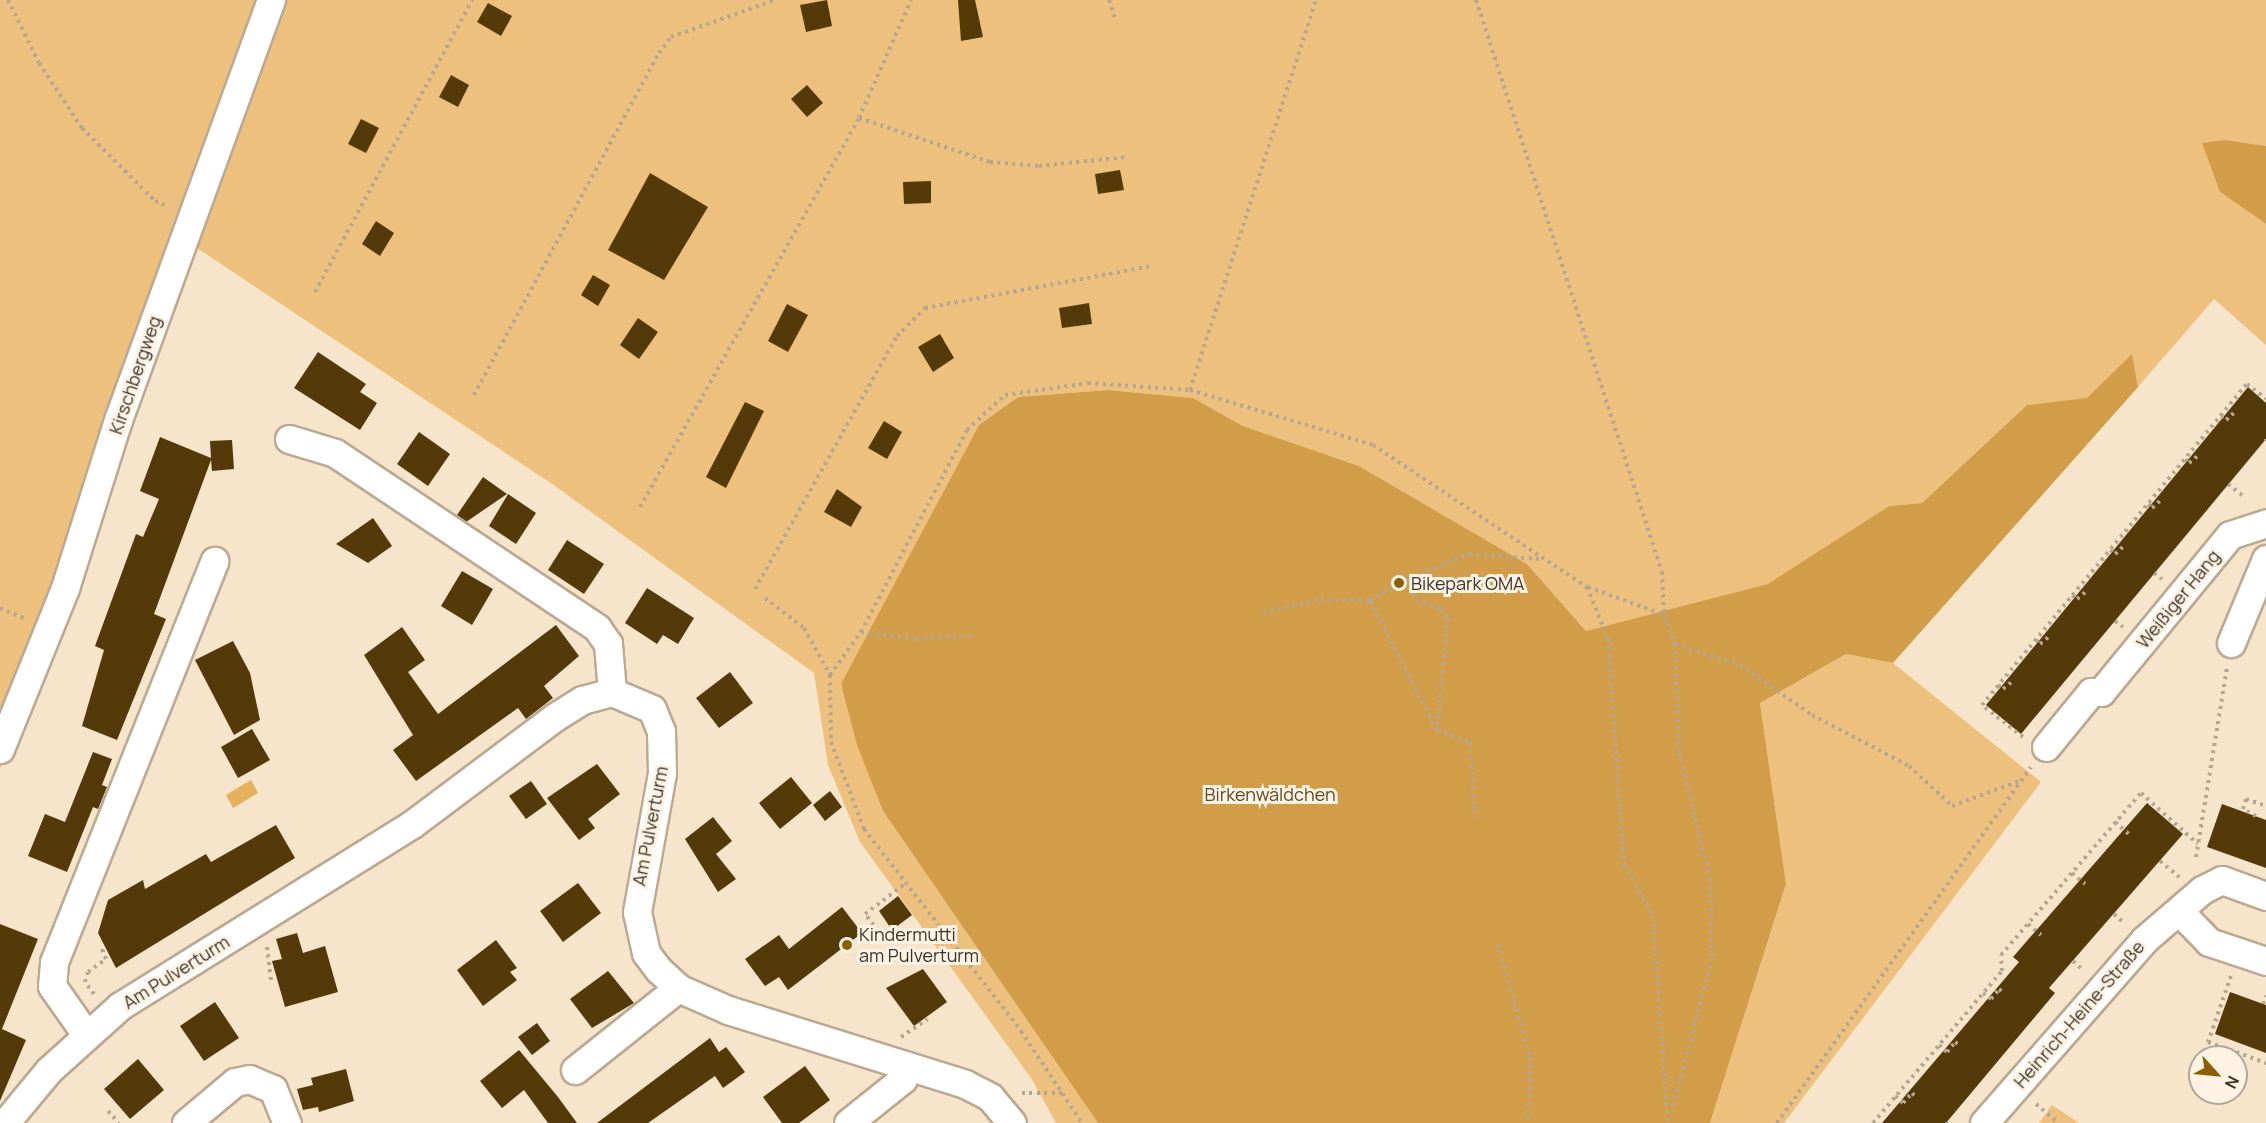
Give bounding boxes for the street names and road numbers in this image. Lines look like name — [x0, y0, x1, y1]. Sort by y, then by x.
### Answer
street label: Kirschbergweg — [105, 313, 165, 437]
street label: Weißiger Hang — [2132, 545, 2224, 653]
street label: Am Pulverturm — [628, 764, 672, 888]
street label: Am Pulverturm — [119, 931, 233, 1013]
street label: Heinrich-Heine-Straße — [2009, 936, 2149, 1092]

